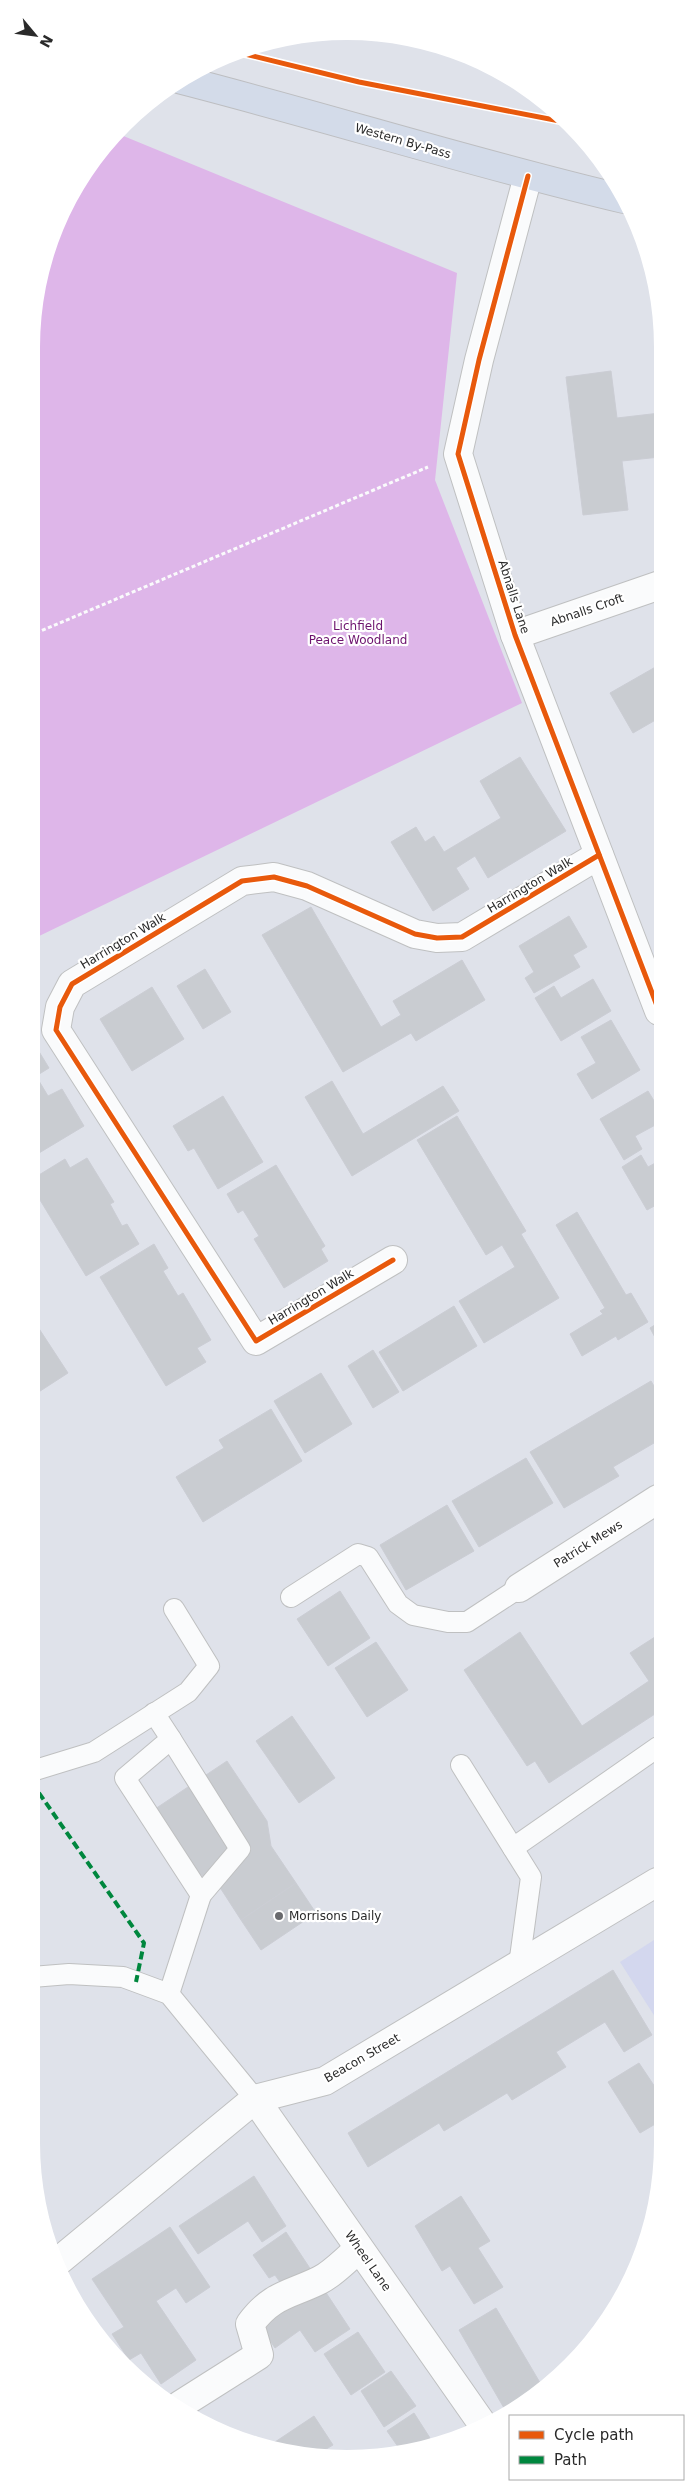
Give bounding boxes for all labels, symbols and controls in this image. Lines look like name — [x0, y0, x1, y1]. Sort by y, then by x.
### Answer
north arrow — [10, 10, 60, 60]
text: N — [37, 32, 56, 50]
street label: Western By-Pass — [353, 121, 453, 161]
street label: Abnalls Lane — [496, 558, 532, 636]
street label: Abnalls Croft — [548, 591, 626, 629]
park label: Lichfield Peace Woodland — [309, 619, 407, 647]
street label: Harrington Walk — [485, 854, 575, 916]
street label: Harrington Walk — [78, 910, 168, 972]
street label: Harrington Walk — [266, 1266, 356, 1328]
street label: Patrick Mews — [551, 1517, 625, 1571]
place label: Morrisons Daily — [289, 1909, 381, 1923]
marker: Morrisons Daily — [273, 1910, 285, 1922]
street label: Beacon Street — [322, 2031, 402, 2085]
street label: Wheel Lane — [342, 2228, 394, 2294]
legend — [509, 2415, 684, 2480]
text: Cycle path — [554, 2426, 634, 2444]
text: Path — [554, 2451, 587, 2469]

